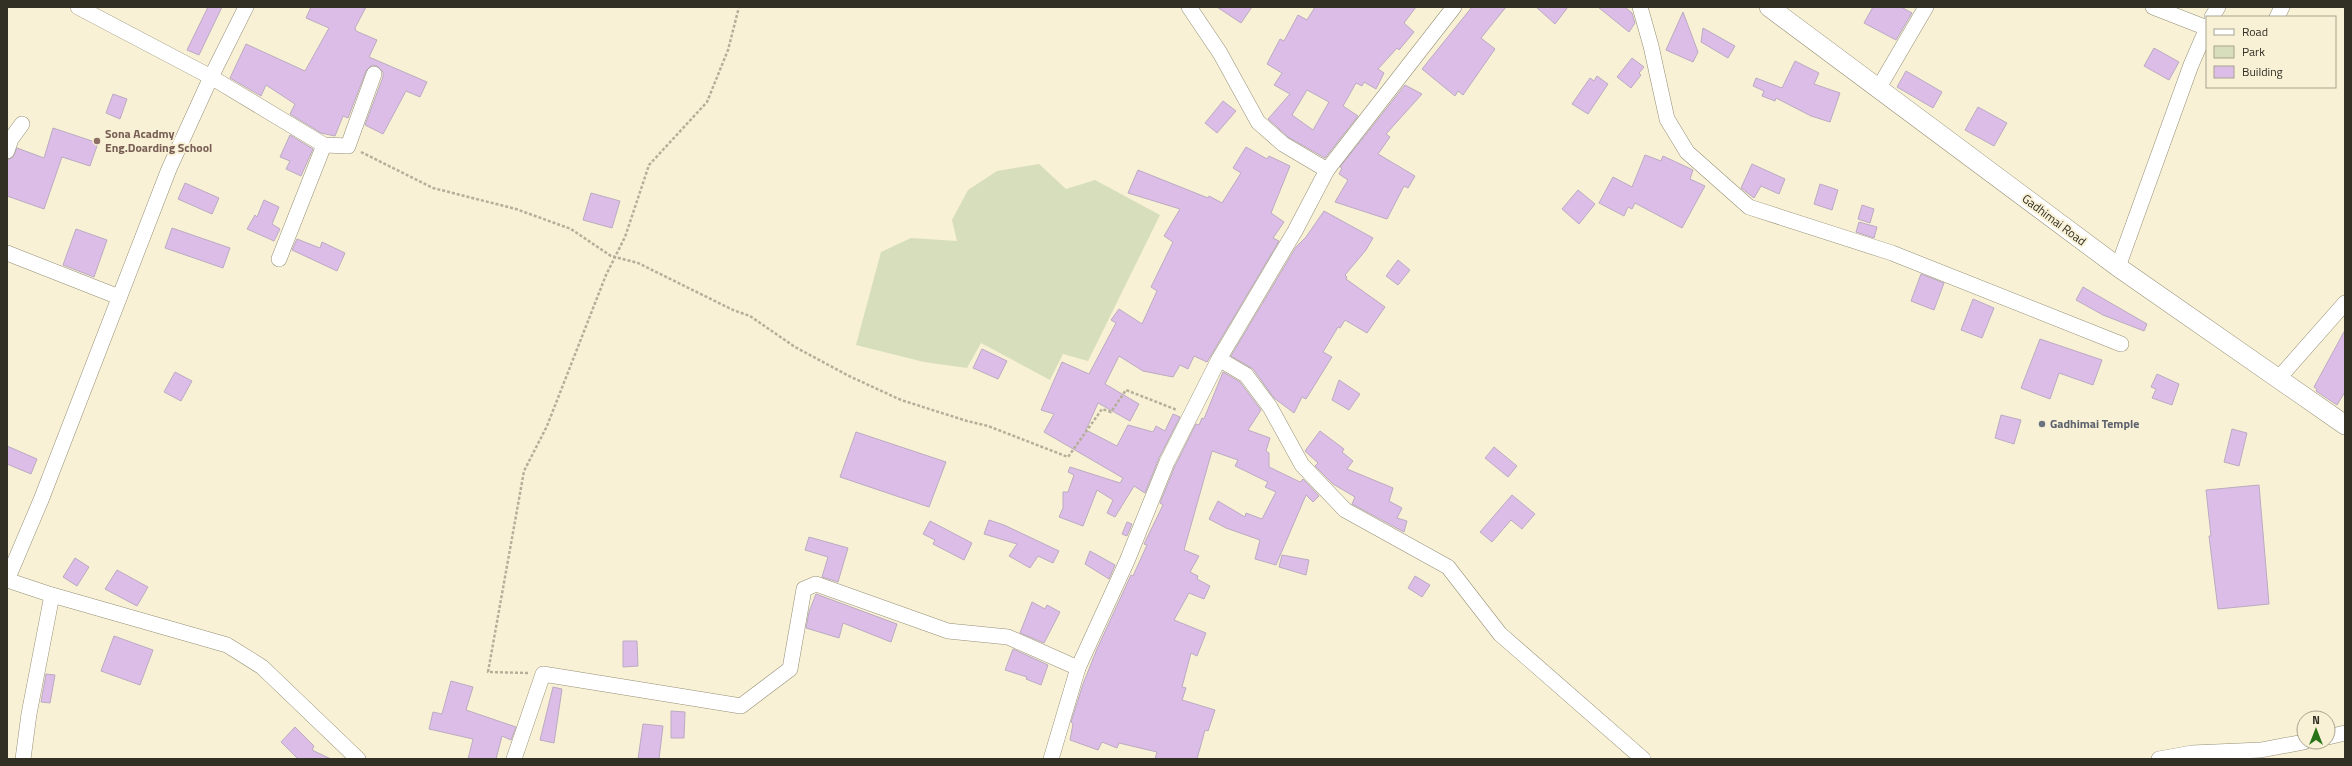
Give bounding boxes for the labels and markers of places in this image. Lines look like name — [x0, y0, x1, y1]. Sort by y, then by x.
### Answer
place label: Sona Acadmy Eng.Doarding School — [105, 124, 212, 157]
marker: Sona Acadmy Eng.Doarding School — [92, 136, 102, 146]
place label: Gadhimai Temple — [2050, 414, 2139, 433]
marker: Gadhimai Temple — [2037, 419, 2047, 429]

